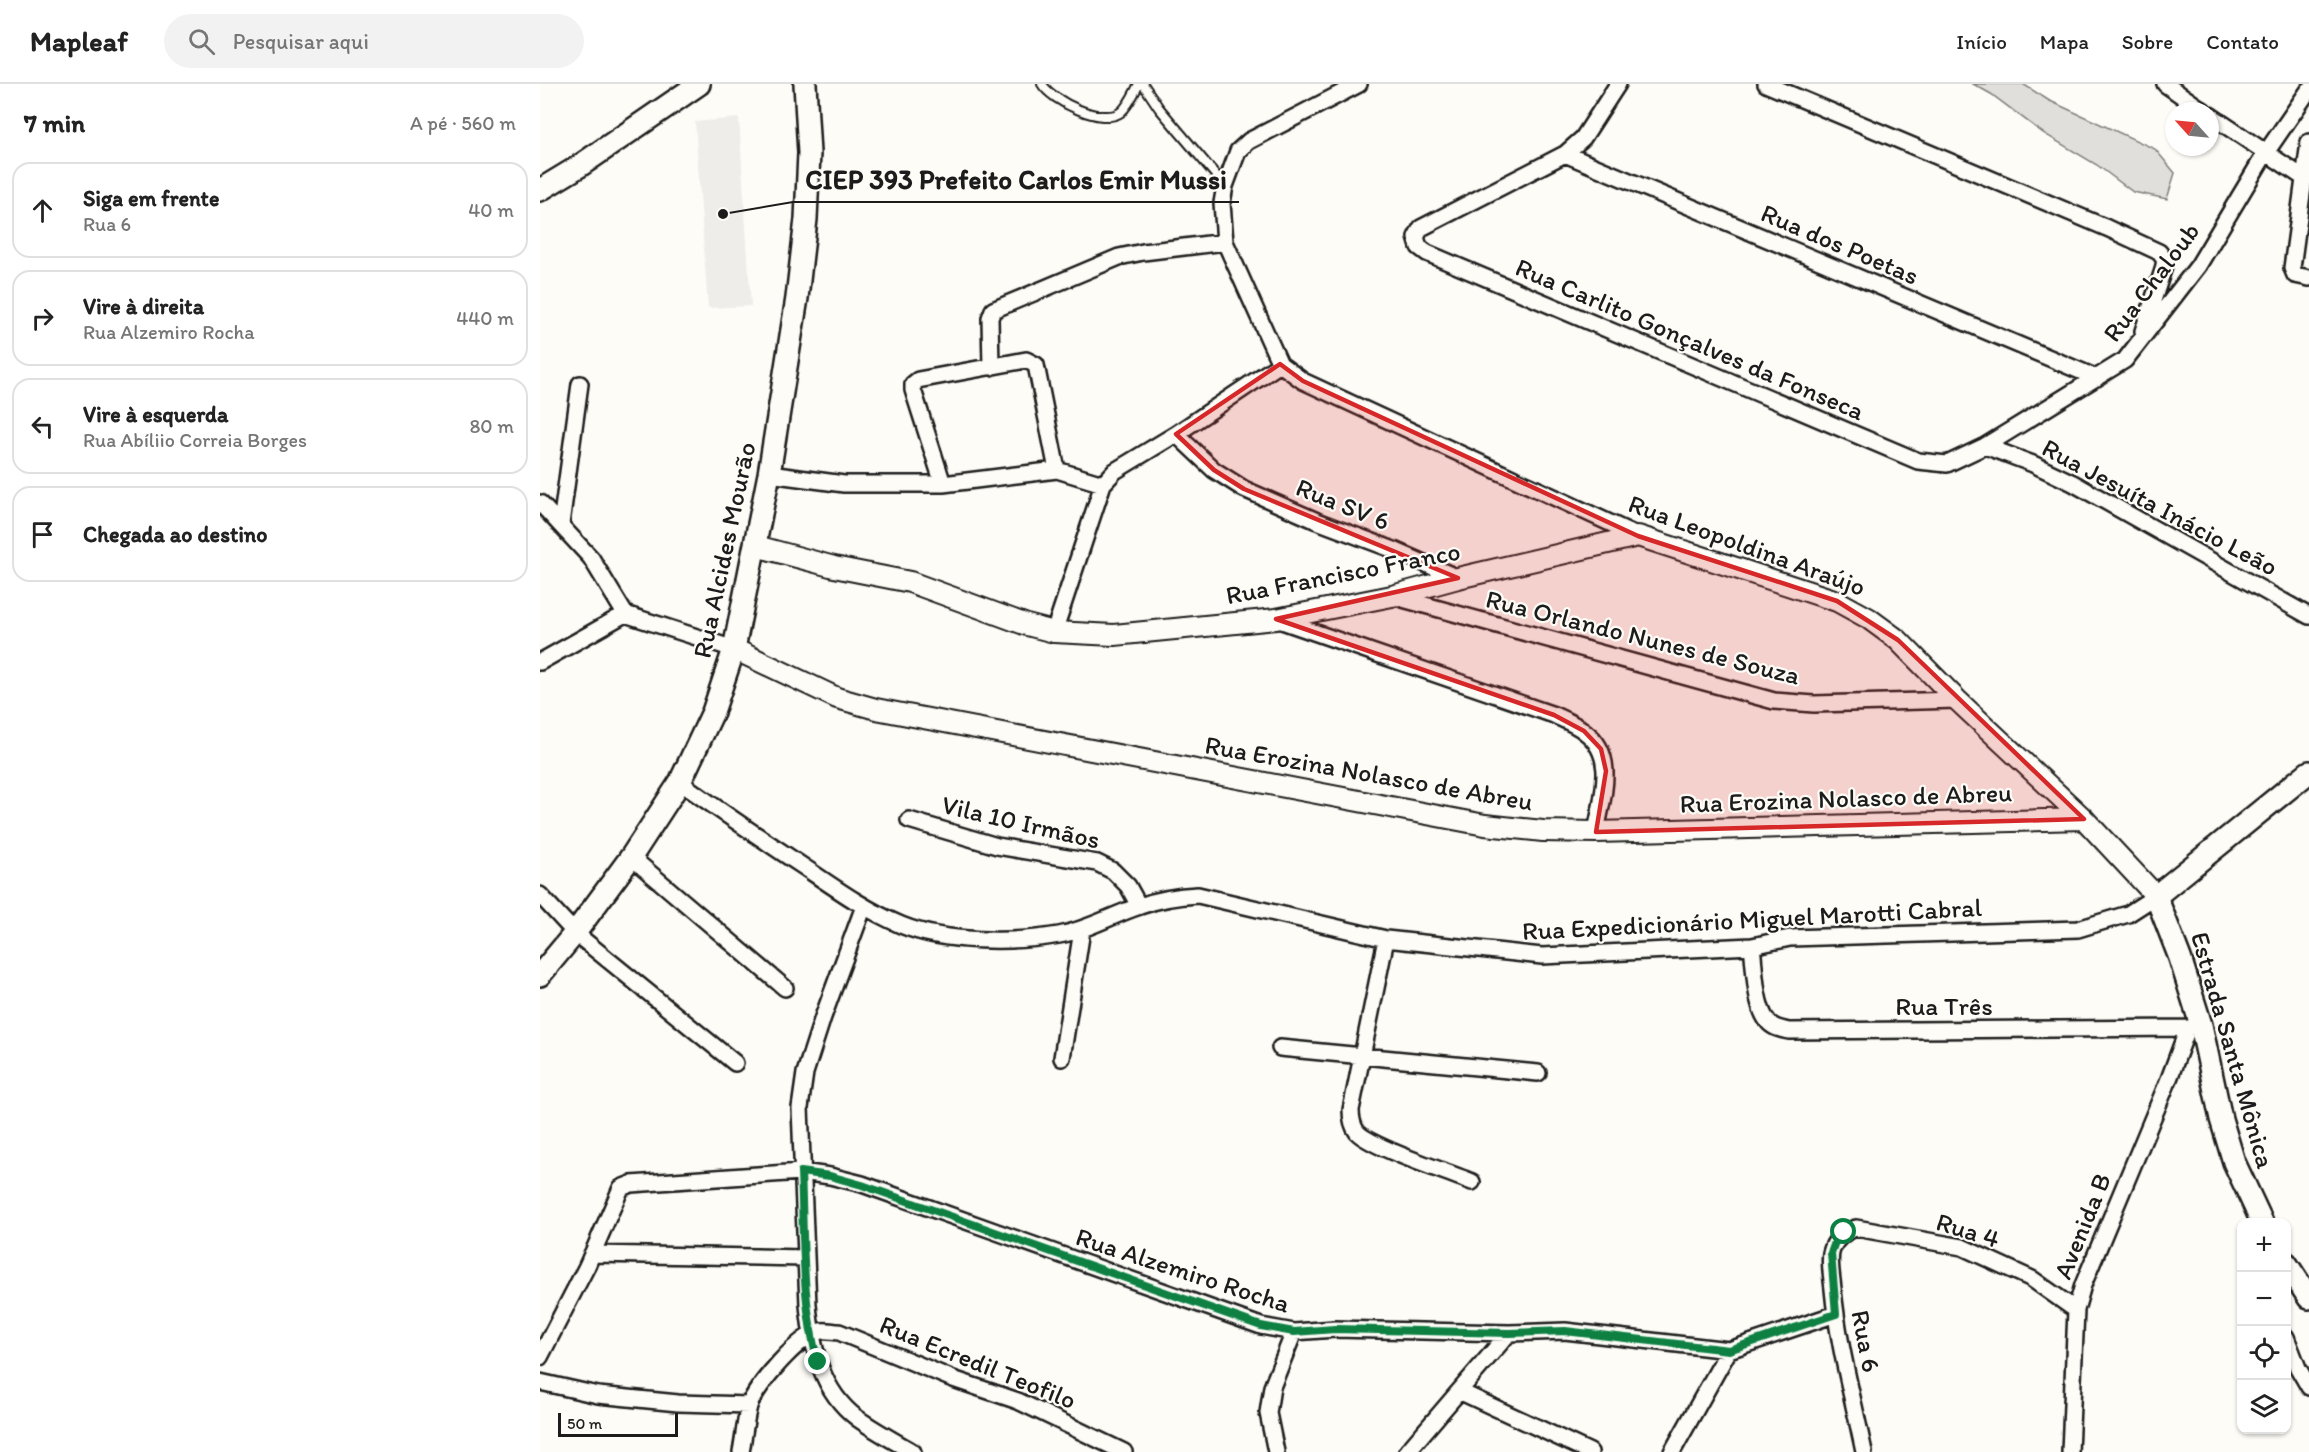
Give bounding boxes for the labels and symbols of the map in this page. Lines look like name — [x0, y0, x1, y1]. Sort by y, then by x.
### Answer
north arrow — [2165, 102, 2219, 156]
callout: CIEP 393 Prefeito Carlos Emir Mussi — [793, 157, 1239, 202]
text: CIEP 393 Prefeito Carlos Emir Mussi — [805, 163, 1227, 196]
street label: Rua dos Poetas — [1756, 196, 1924, 292]
street label: Rua Chaloub — [2096, 216, 2206, 348]
street label: Rua Carlito Gonçalves da Fonseca — [1511, 251, 1870, 427]
street label: Rua Jesuíta Inácio Leão — [2037, 431, 2283, 583]
street label: Rua Alcides Mourão — [685, 439, 763, 661]
street label: Rua SV 6 — [1291, 471, 1395, 537]
street label: Rua Leopoldina Araújo — [1624, 487, 1870, 603]
street label: Rua Francisco Franco — [1223, 535, 1463, 611]
street label: Rua Orlando Nunes de Souza — [1483, 582, 1804, 692]
street label: Rua Erozina Nolasco de Abreu — [1202, 728, 1536, 818]
street label: Rua Erozina Nolasco de Abreu — [1679, 776, 2013, 820]
street label: Vila 10 Irmãos — [939, 788, 1103, 856]
street label: Rua Expedicionário Miguel Marotti Cabral — [1521, 891, 1983, 947]
street label: Estrada Santa Mônica — [2184, 928, 2282, 1172]
street label: Rua Três — [1895, 990, 1993, 1022]
street label: Avenida B — [2046, 1168, 2118, 1284]
street label: Rua 4 — [1933, 1205, 2004, 1255]
route start — [1830, 1218, 1856, 1244]
street label: Rua Alzemiro Rocha — [1072, 1220, 1294, 1320]
street label: Rua 6 — [1844, 1307, 1888, 1375]
street label: Rua Ecredil Teofilo — [875, 1308, 1081, 1416]
route end — [804, 1348, 830, 1374]
scale bar — [558, 1410, 678, 1438]

